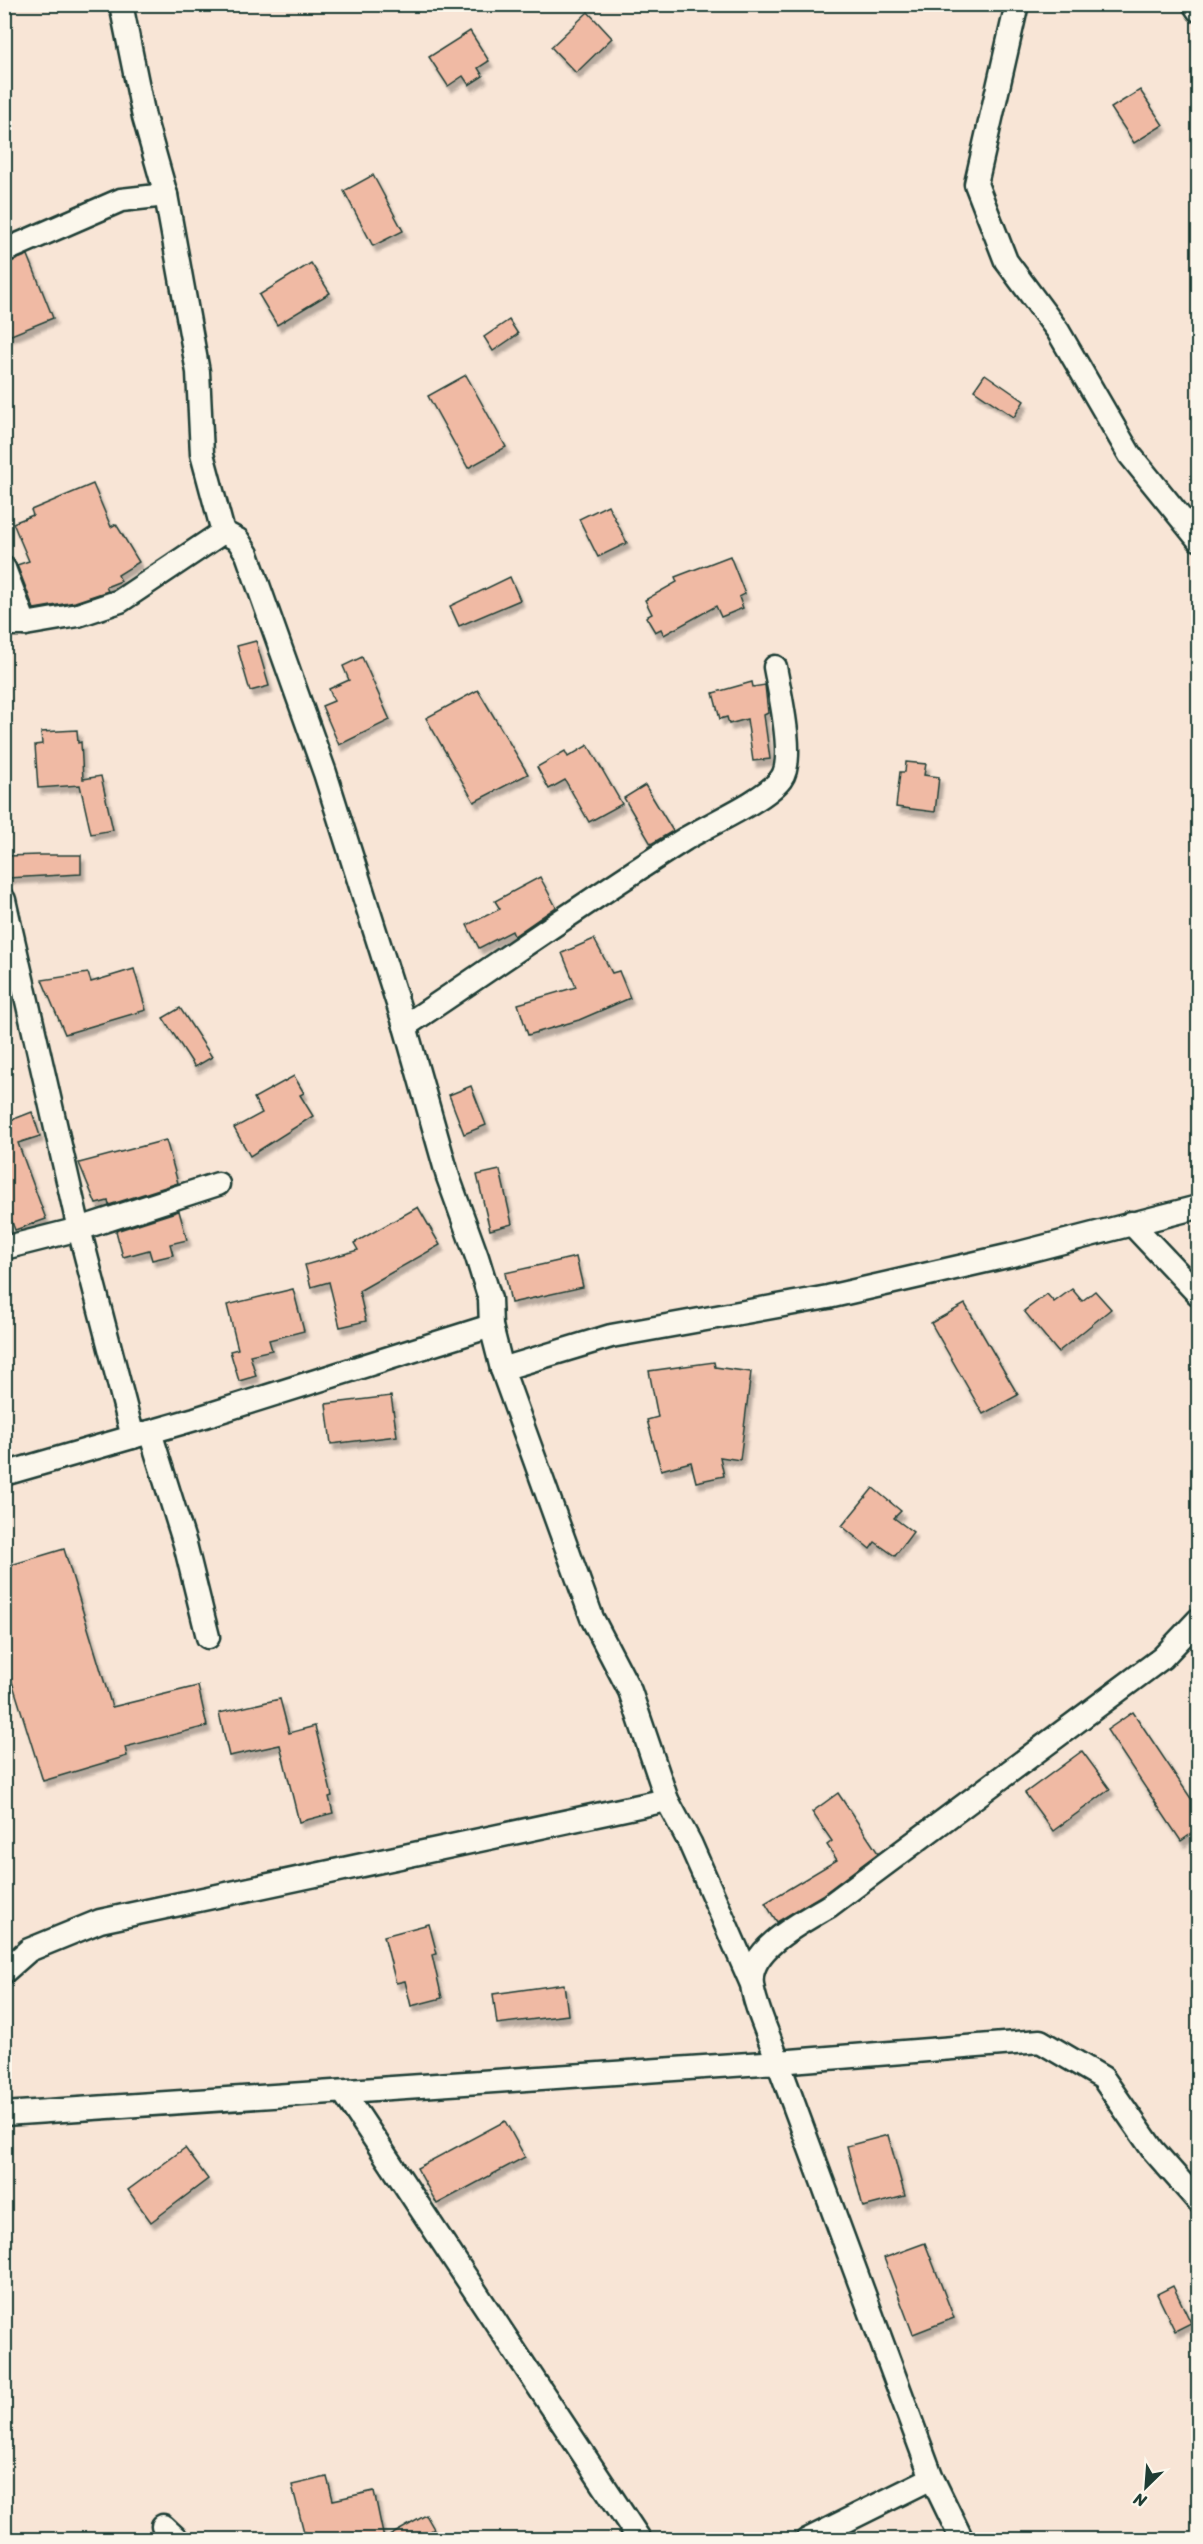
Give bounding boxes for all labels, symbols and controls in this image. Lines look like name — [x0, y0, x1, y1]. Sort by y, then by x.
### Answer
north arrow — [1116, 2457, 1176, 2517]
text: N — [1128, 2484, 1152, 2516]

